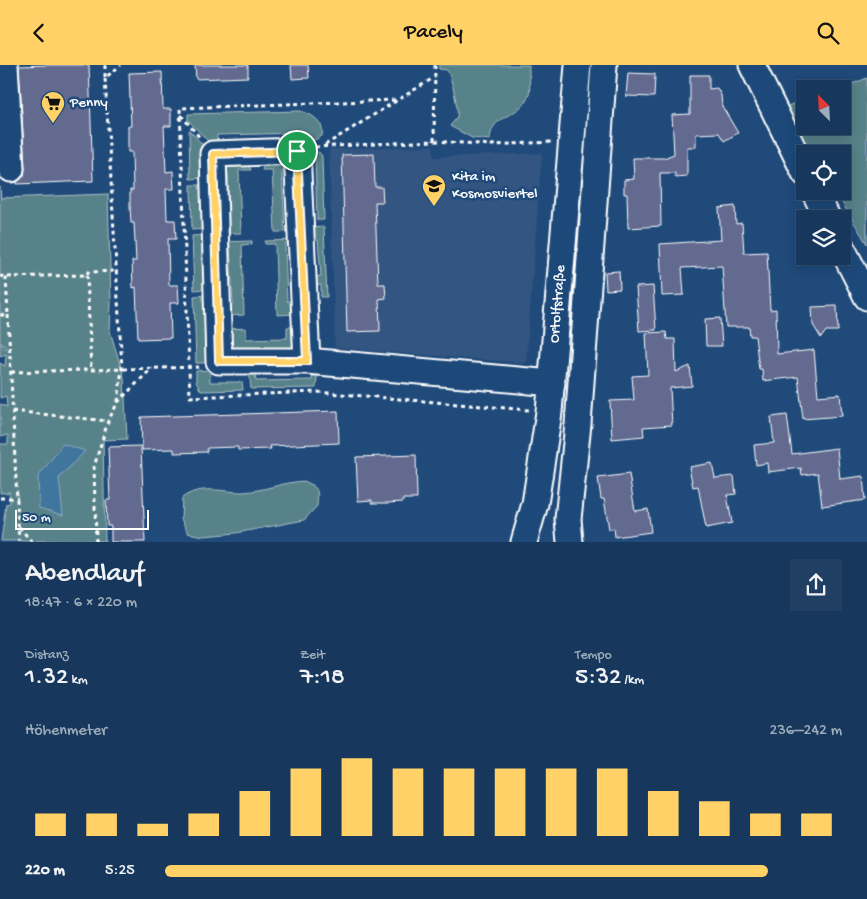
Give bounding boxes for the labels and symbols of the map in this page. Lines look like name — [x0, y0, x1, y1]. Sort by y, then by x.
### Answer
north arrow — [796, 80, 851, 135]
supermarket icon: Penny — [40, 90, 66, 124]
place label: Penny — [69, 94, 108, 112]
pin — [276, 130, 318, 172]
place label: Kita im Kosmosviertel — [452, 168, 538, 203]
school or university icon: Kita im Kosmosviertel — [421, 173, 447, 207]
street label: Ortolfstraße — [546, 264, 570, 344]
scale bar — [15, 507, 149, 530]

